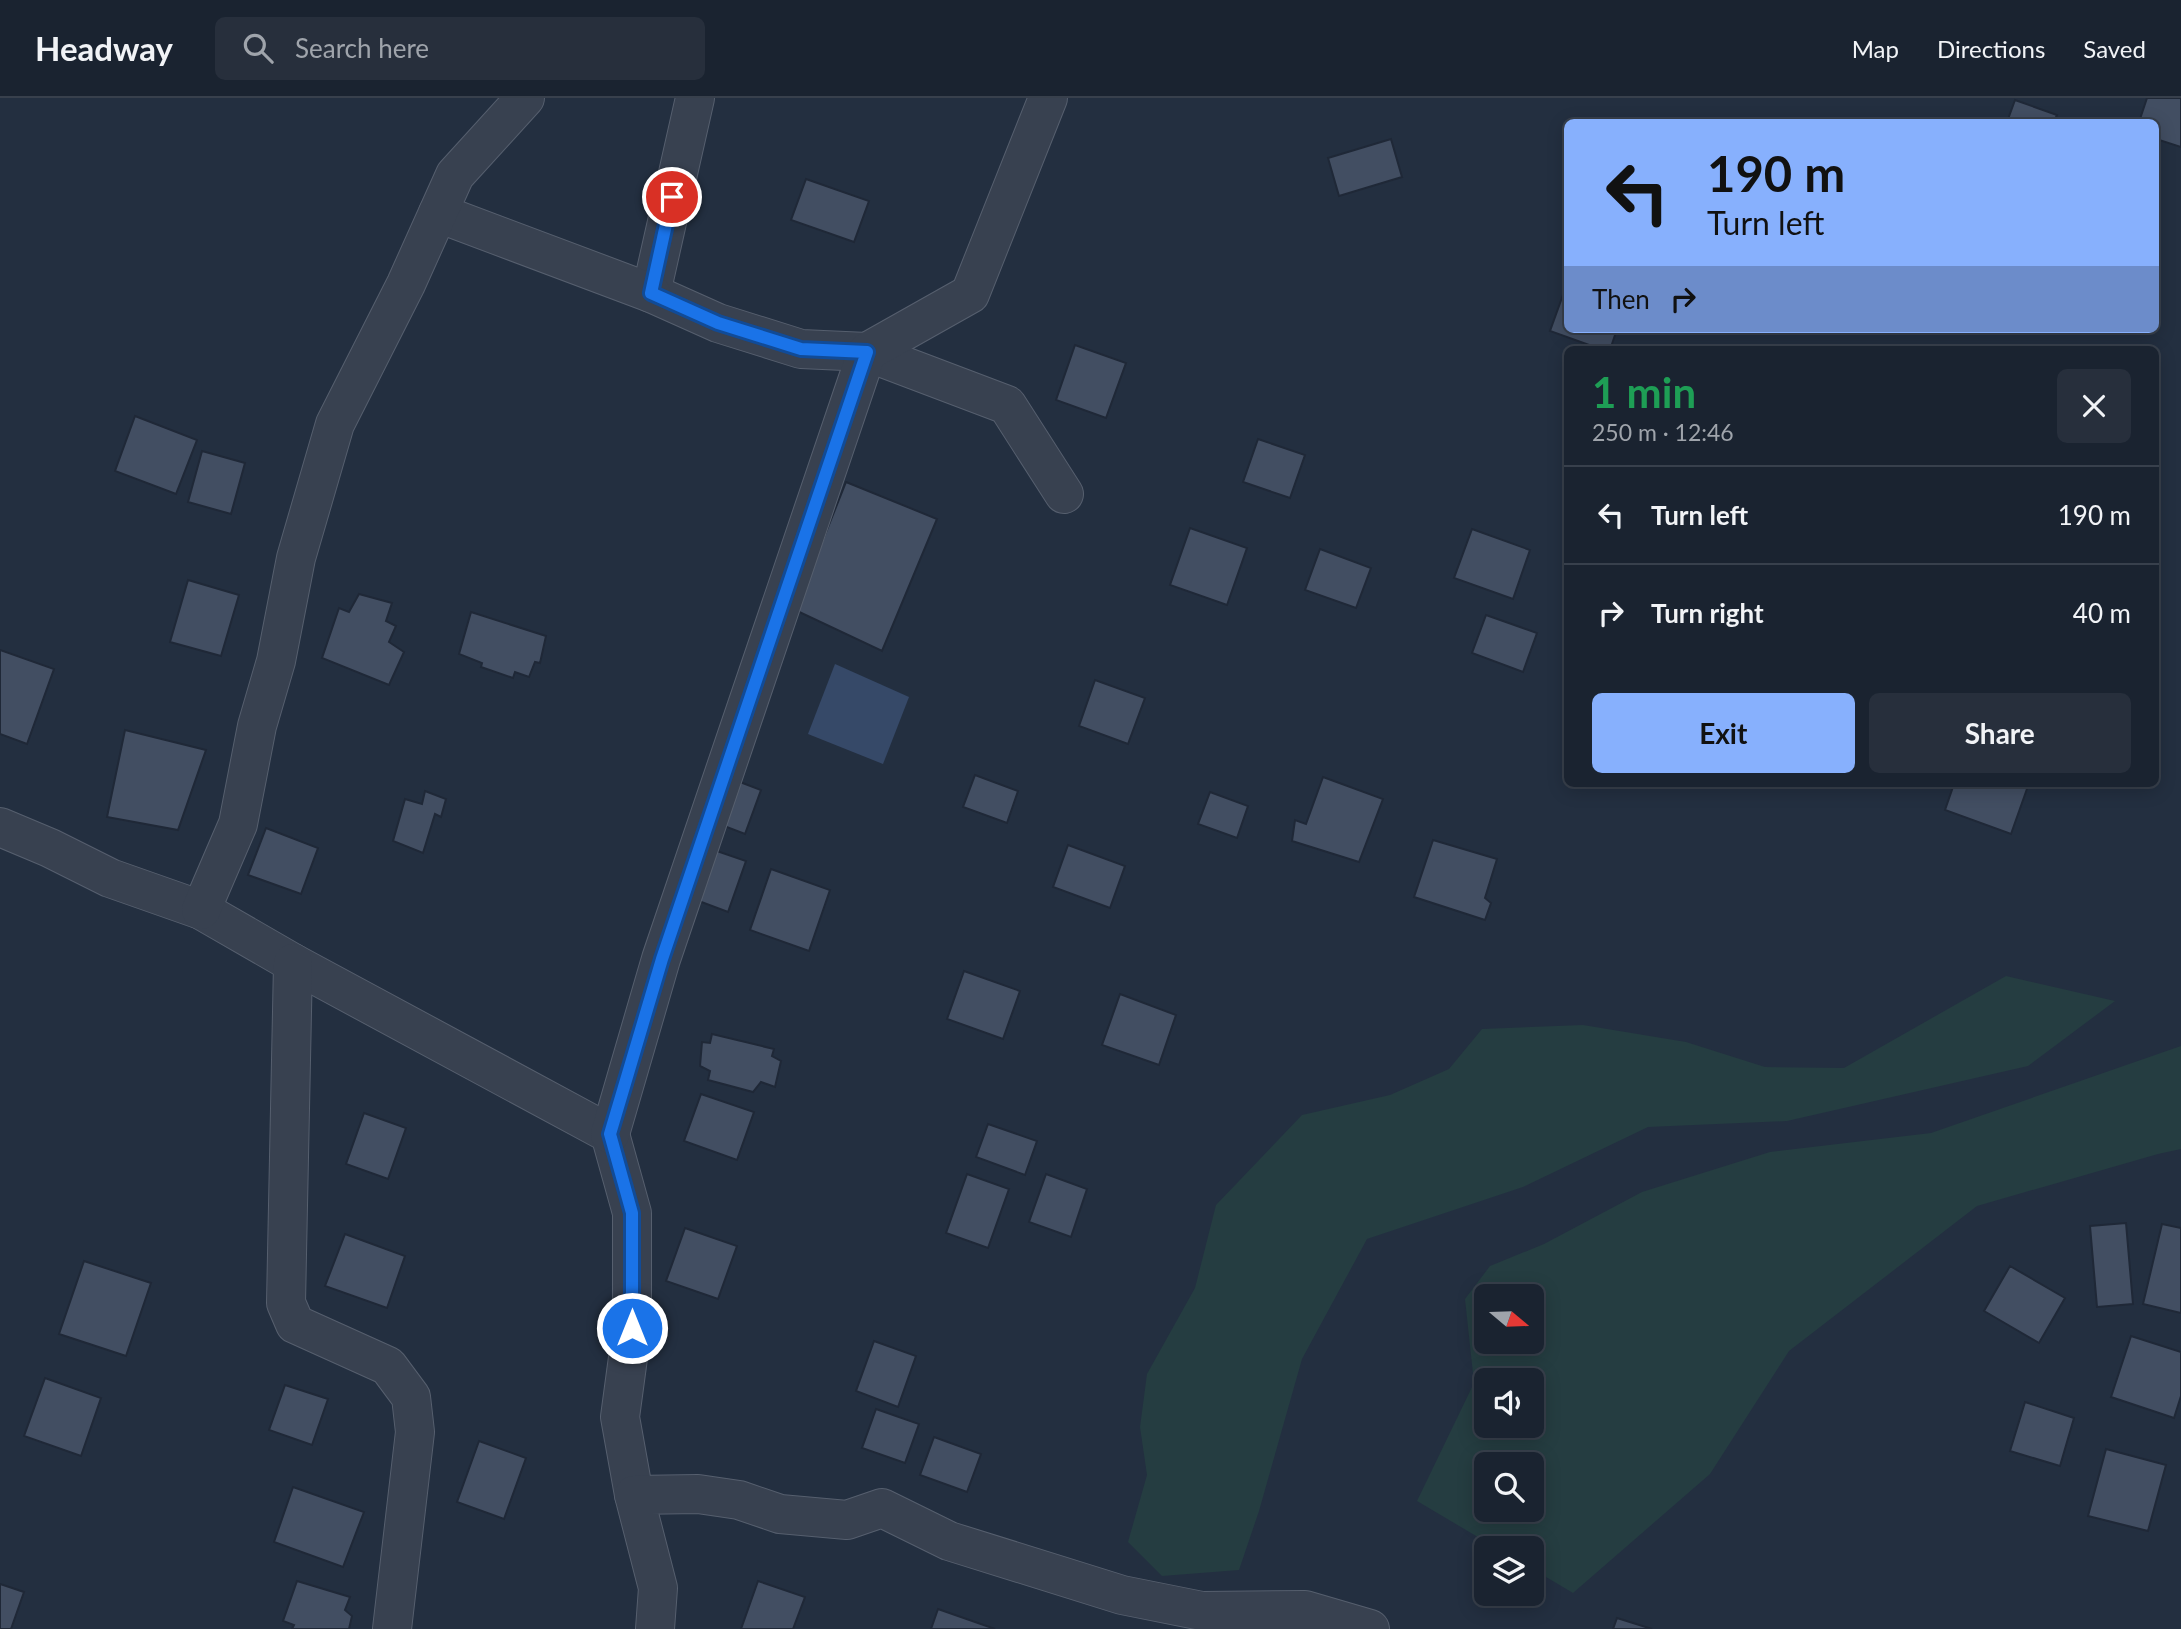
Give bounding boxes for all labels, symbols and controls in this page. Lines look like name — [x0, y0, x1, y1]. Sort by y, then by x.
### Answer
search box — [215, 17, 705, 80]
text: Headway — [35, 28, 173, 68]
icon: search — [239, 29, 277, 67]
text: Search here — [295, 32, 429, 64]
text: Map — [1852, 34, 1899, 63]
text: Directions — [1937, 34, 2045, 63]
text: Saved — [2083, 34, 2146, 63]
text: 190 m — [1707, 144, 1845, 202]
icon: left — [1592, 147, 1683, 238]
pin — [642, 167, 702, 227]
icon: arrive — [653, 178, 691, 216]
text: Turn left — [1707, 203, 1824, 242]
icon: right — [1664, 280, 1702, 318]
text: Then — [1592, 283, 1650, 315]
text: 1 min — [1592, 367, 1696, 417]
button: close — [2057, 369, 2131, 443]
text: 250 m · 12:46 — [1592, 418, 1734, 446]
icon: left — [1592, 496, 1630, 534]
text: Turn left — [1651, 499, 1748, 531]
text: 190 m — [2058, 499, 2131, 531]
icon: right — [1592, 594, 1630, 632]
text: Turn right — [1651, 597, 1764, 629]
text: 40 m — [2073, 597, 2131, 629]
button: Exit — [1592, 693, 1855, 773]
button: Share — [1869, 693, 2131, 773]
north arrow — [1474, 1284, 1544, 1354]
map controls — [1474, 1284, 1544, 1606]
position arrow — [595, 1291, 669, 1365]
button: sound — [1474, 1368, 1544, 1438]
button: search — [1474, 1452, 1544, 1522]
button: layers — [1474, 1536, 1544, 1606]

